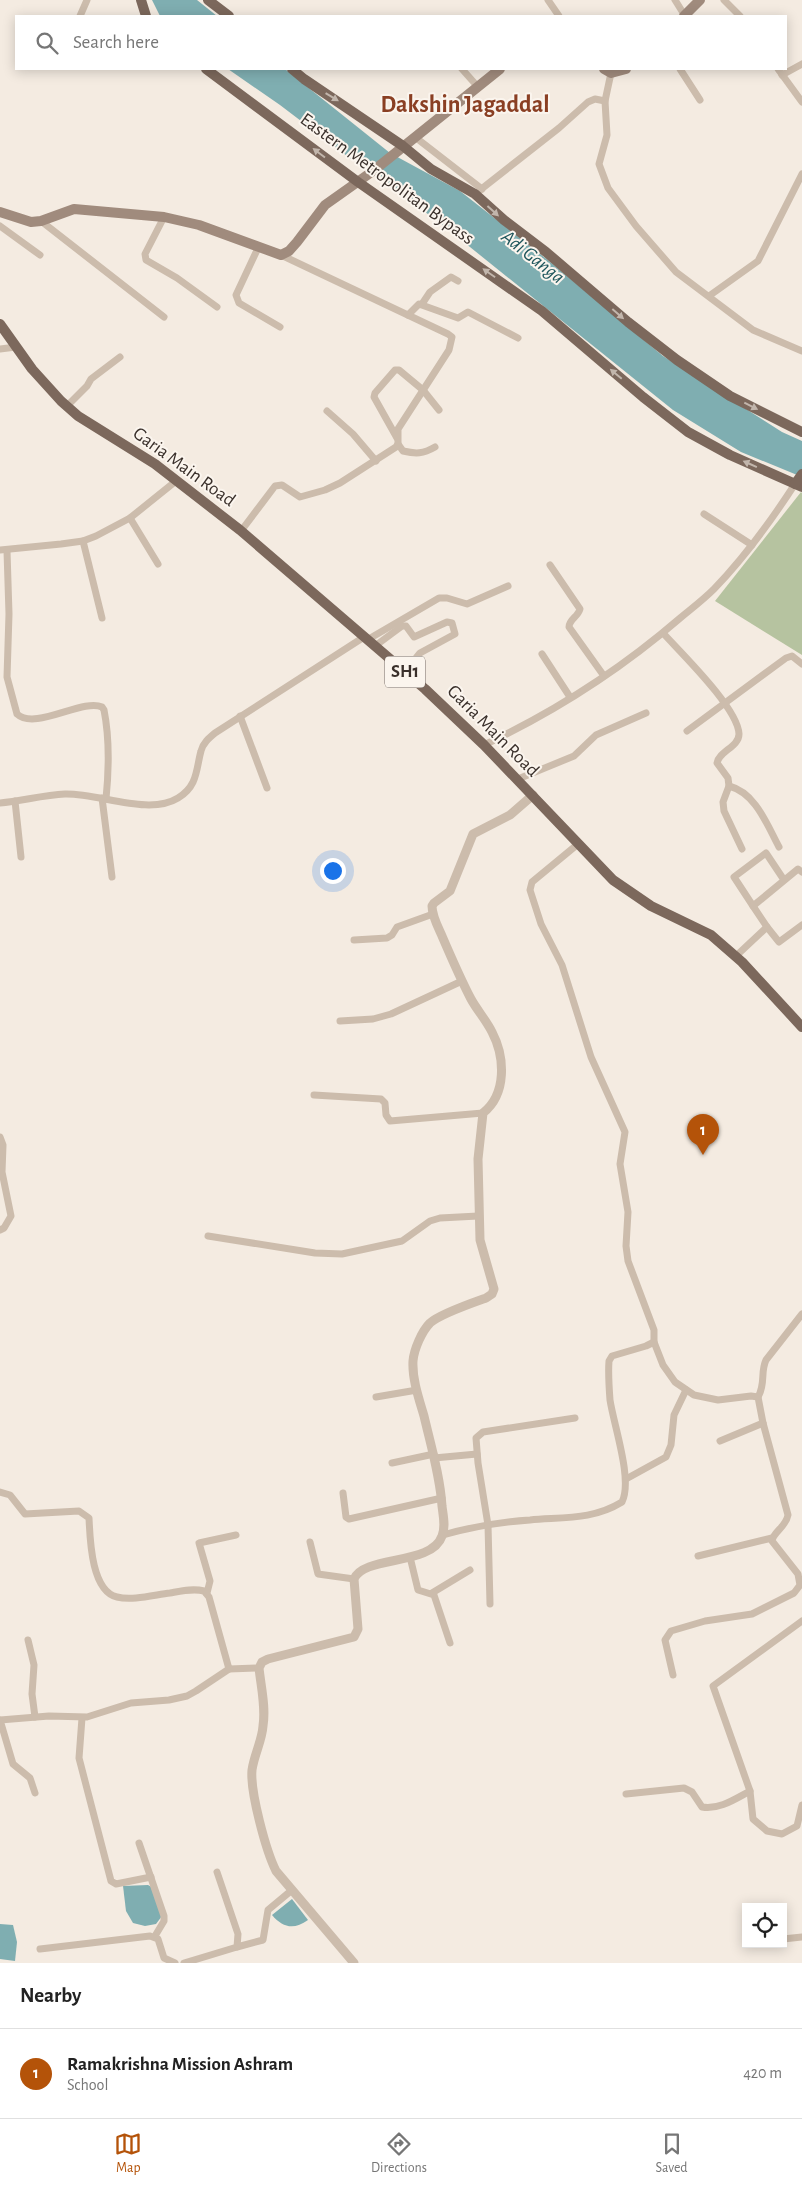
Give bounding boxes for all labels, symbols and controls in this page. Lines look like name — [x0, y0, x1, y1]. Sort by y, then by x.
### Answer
search box — [15, 15, 787, 70]
icon: search — [33, 29, 61, 57]
text: Search here — [73, 33, 159, 52]
one-way arrow — [325, 93, 338, 102]
district label: Dakshin Jagaddal — [380, 93, 550, 117]
street label: Eastern Metropolitan Bypass — [297, 110, 477, 248]
one-way arrow — [312, 148, 326, 158]
one-way arrow — [486, 205, 499, 216]
water label: Adi Ganga — [497, 226, 568, 288]
one-way arrow — [482, 268, 495, 278]
one-way arrow — [612, 308, 624, 320]
one-way arrow — [609, 369, 622, 380]
one-way arrow — [744, 402, 759, 410]
street label: Garia Main Road — [129, 424, 239, 510]
one-way arrow — [743, 459, 757, 467]
road number: SH1 — [385, 656, 425, 688]
street label: Garia Main Road — [443, 681, 543, 781]
your location — [320, 858, 346, 884]
pin: 1 — [687, 1114, 719, 1155]
map controls — [742, 1903, 787, 1948]
button: locate — [742, 1903, 787, 1948]
text: Nearby — [20, 1985, 81, 2006]
text: Ramakrishna Mission Ashram — [67, 2055, 293, 2074]
text: 1 — [33, 2065, 39, 2081]
text: 420 m — [743, 2065, 782, 2081]
text: School — [67, 2077, 108, 2093]
tab: Map — [114, 2130, 142, 2177]
tab: Directions — [371, 2130, 427, 2177]
tab: Saved — [656, 2130, 688, 2177]

